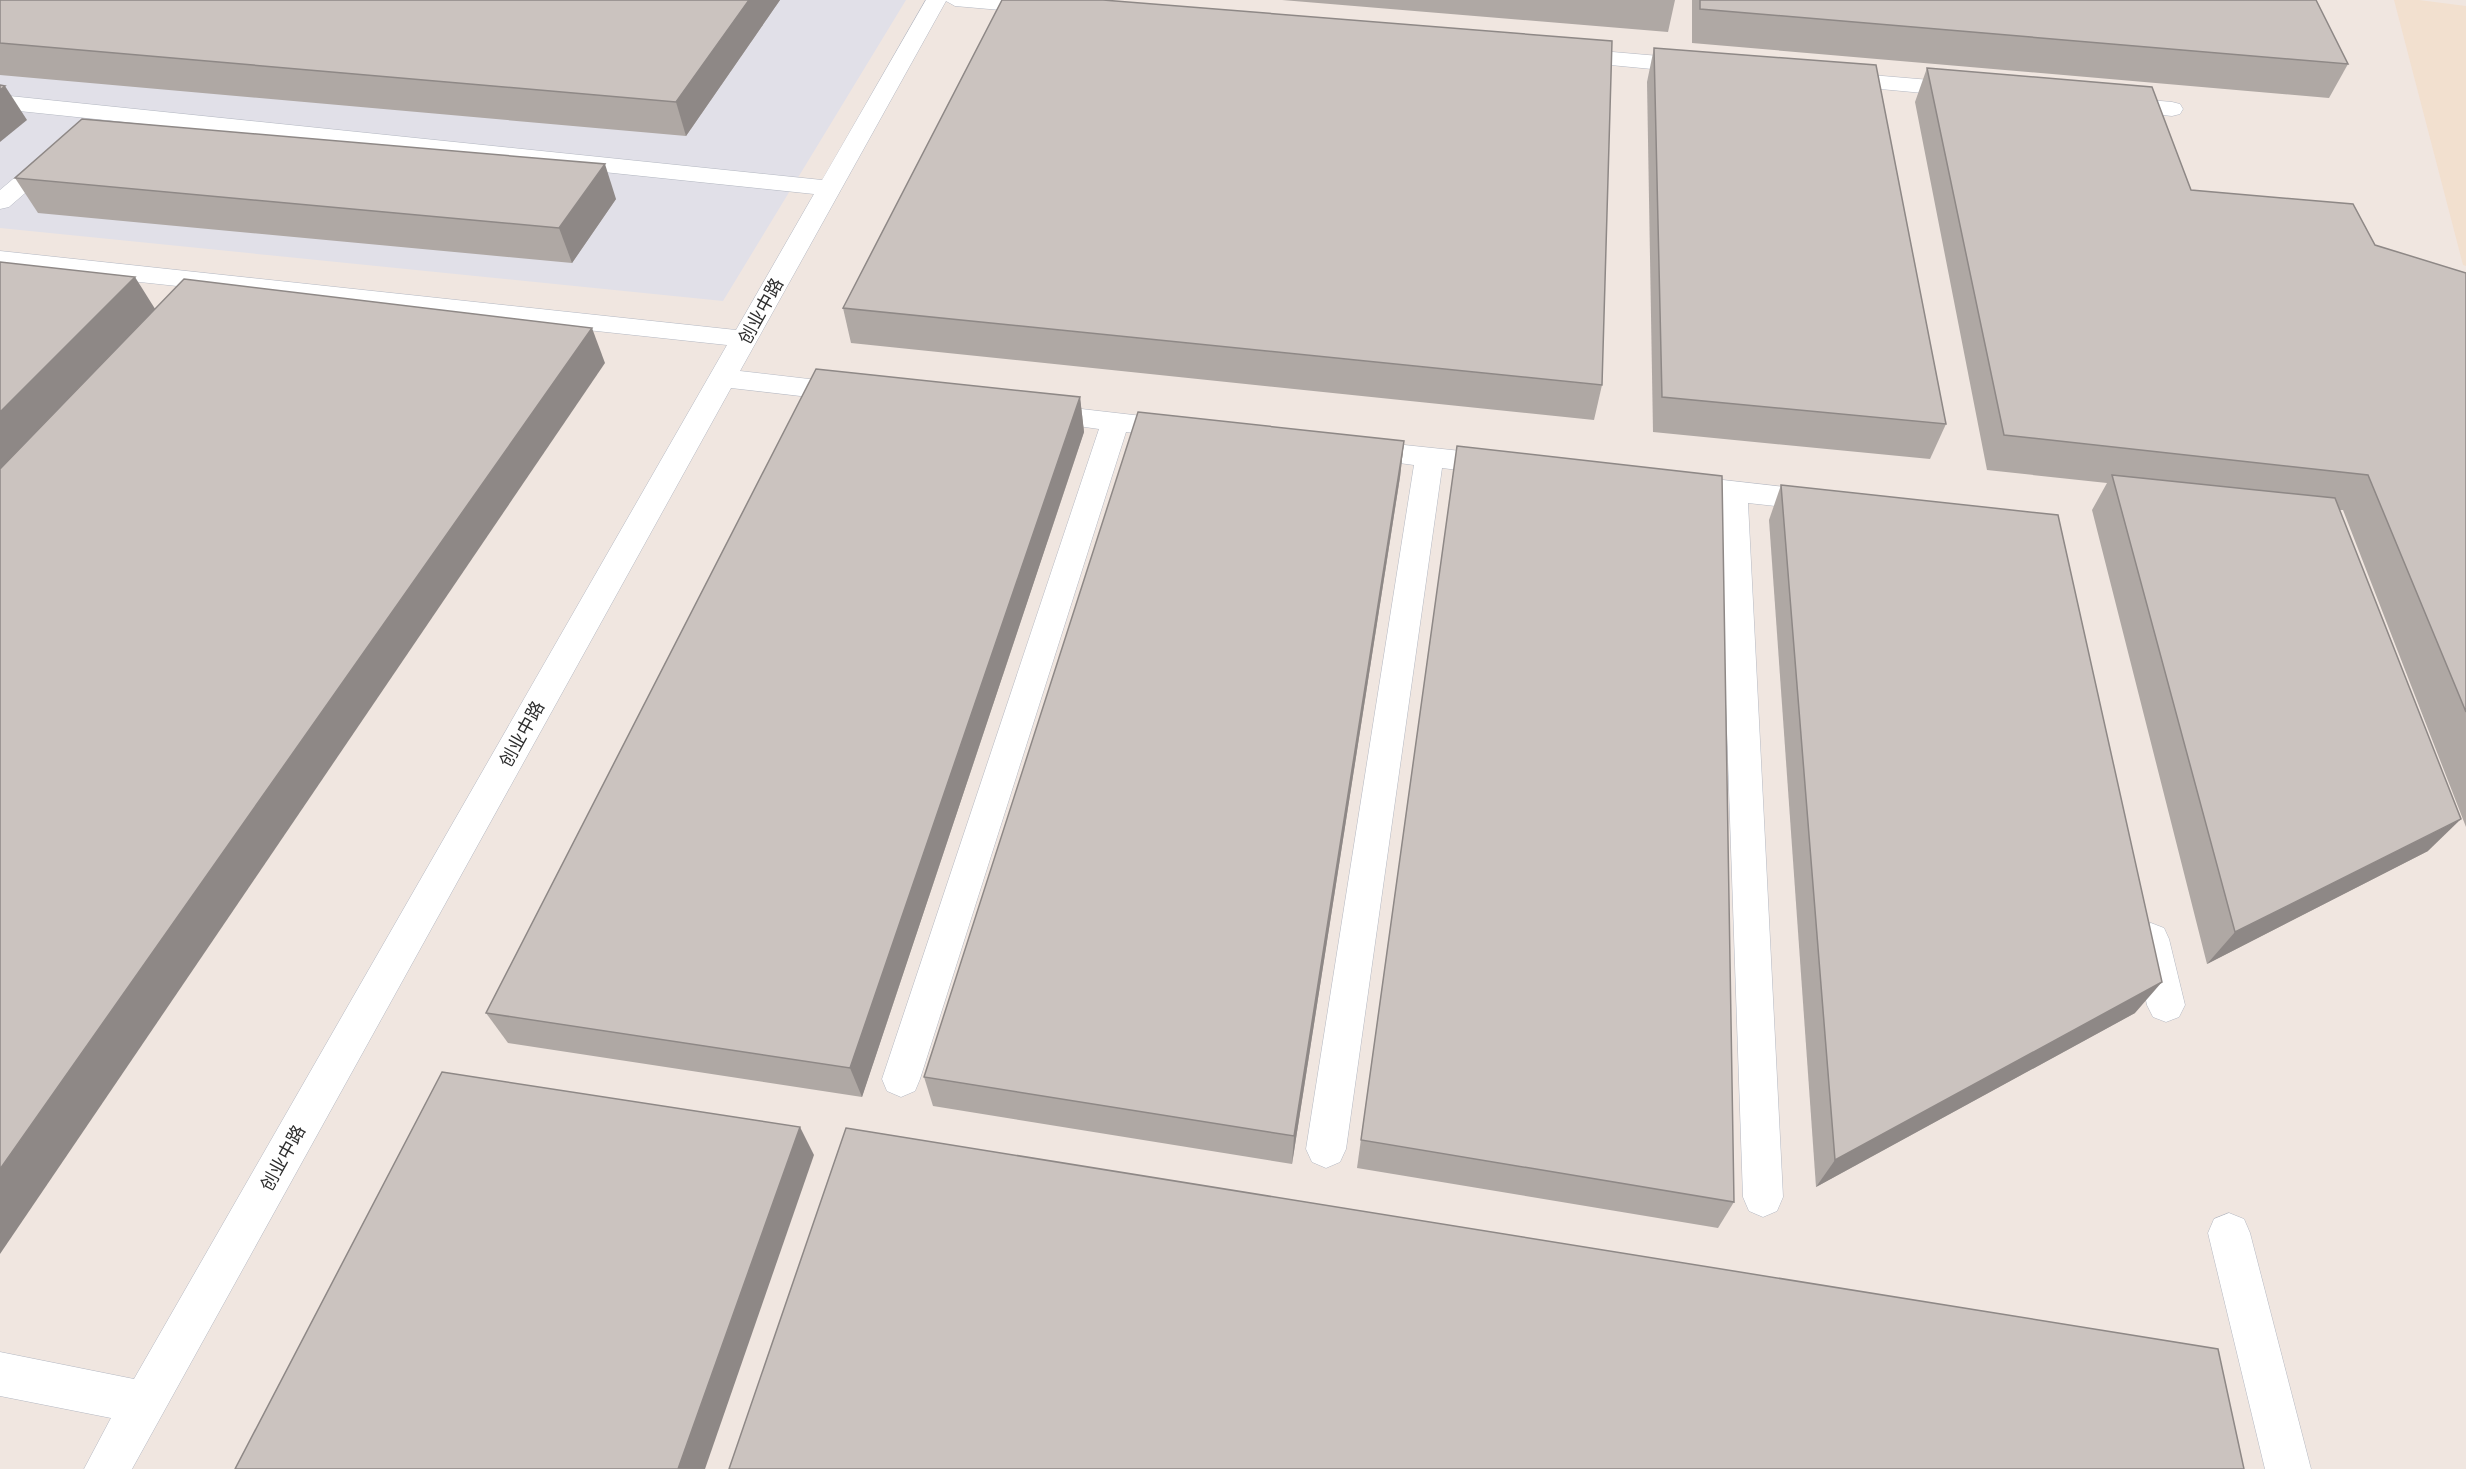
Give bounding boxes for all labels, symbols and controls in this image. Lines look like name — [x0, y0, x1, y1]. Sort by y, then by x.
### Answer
street label: 创业中路 — [732, 273, 790, 349]
street label: 创业中路 — [493, 696, 551, 772]
street label: 创业中路 — [254, 1120, 312, 1196]

